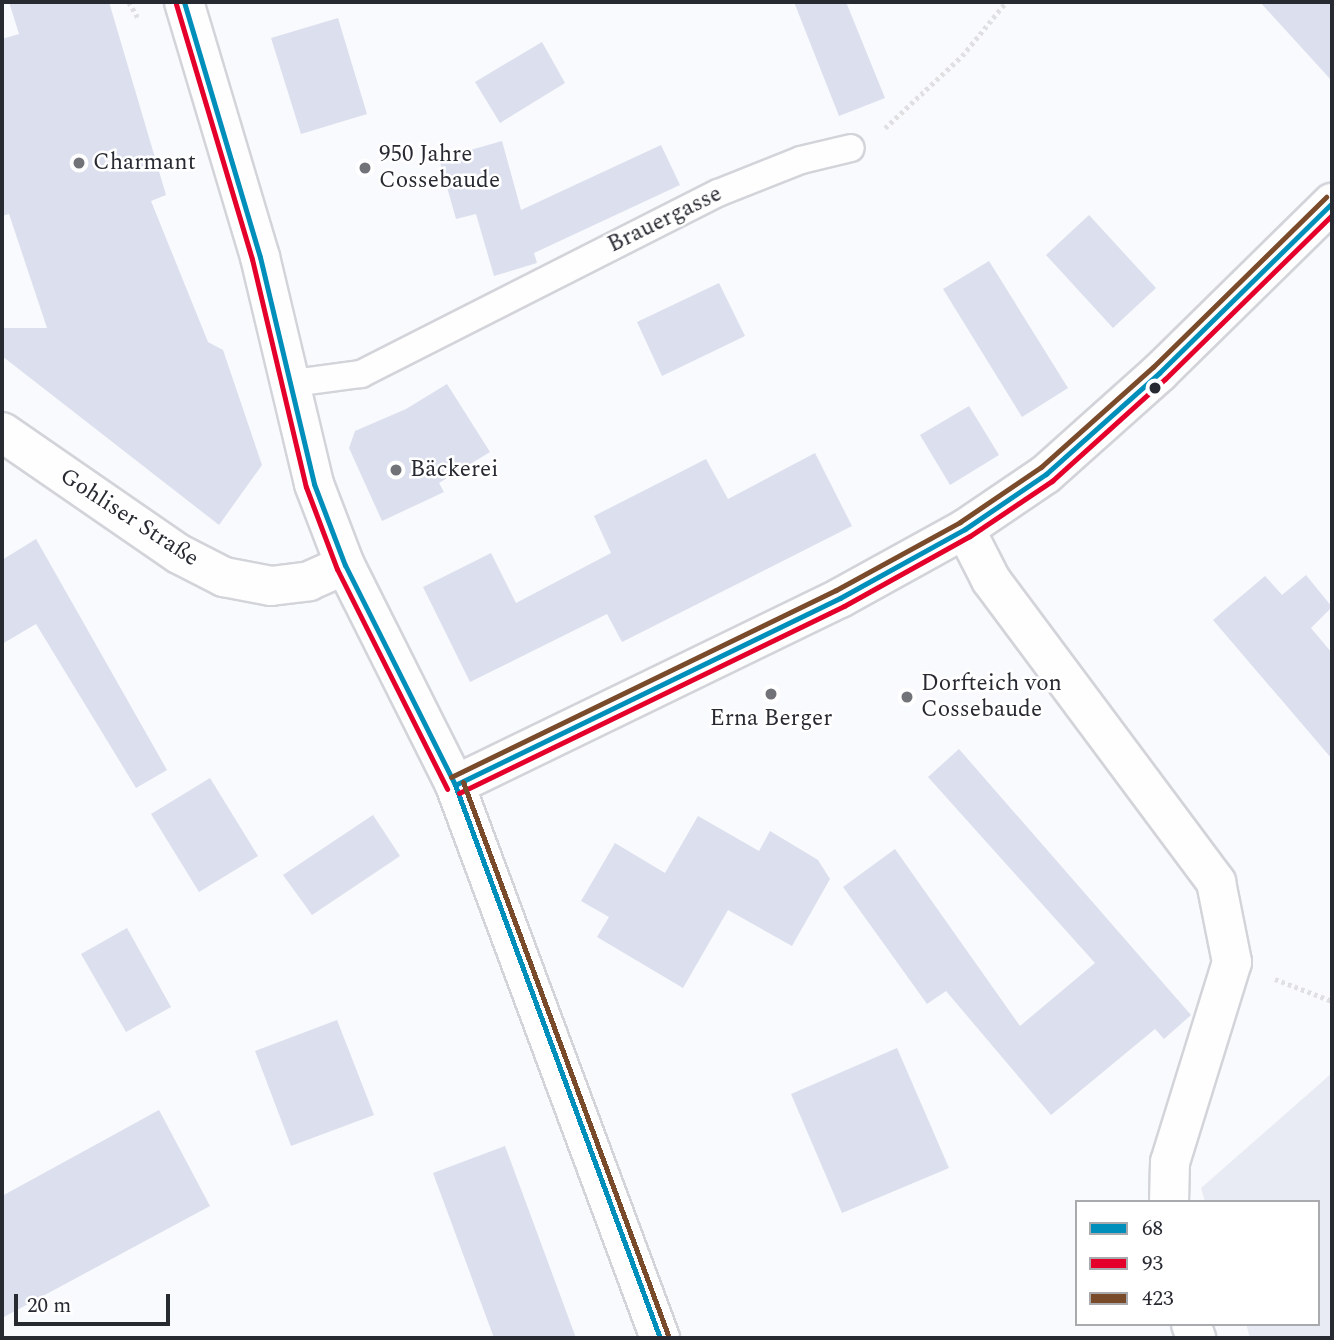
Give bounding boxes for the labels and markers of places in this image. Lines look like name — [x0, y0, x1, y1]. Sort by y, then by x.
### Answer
place label: 950 Jahre Cossebaude — [379, 141, 500, 195]
place label: Charmant — [93, 149, 196, 177]
marker: Charmant — [71, 155, 87, 171]
marker: 950 Jahre Cossebaude — [357, 160, 373, 176]
unlabelled marker — [1148, 381, 1162, 395]
place label: Bäckerei — [410, 456, 498, 484]
marker: Bäckerei — [388, 462, 404, 478]
place label: Dorfteich von Cossebaude — [921, 670, 1062, 724]
marker: Erna Berger — [763, 686, 779, 702]
marker: Dorfteich von Cossebaude — [899, 689, 915, 705]
place label: Erna Berger — [710, 705, 832, 733]

